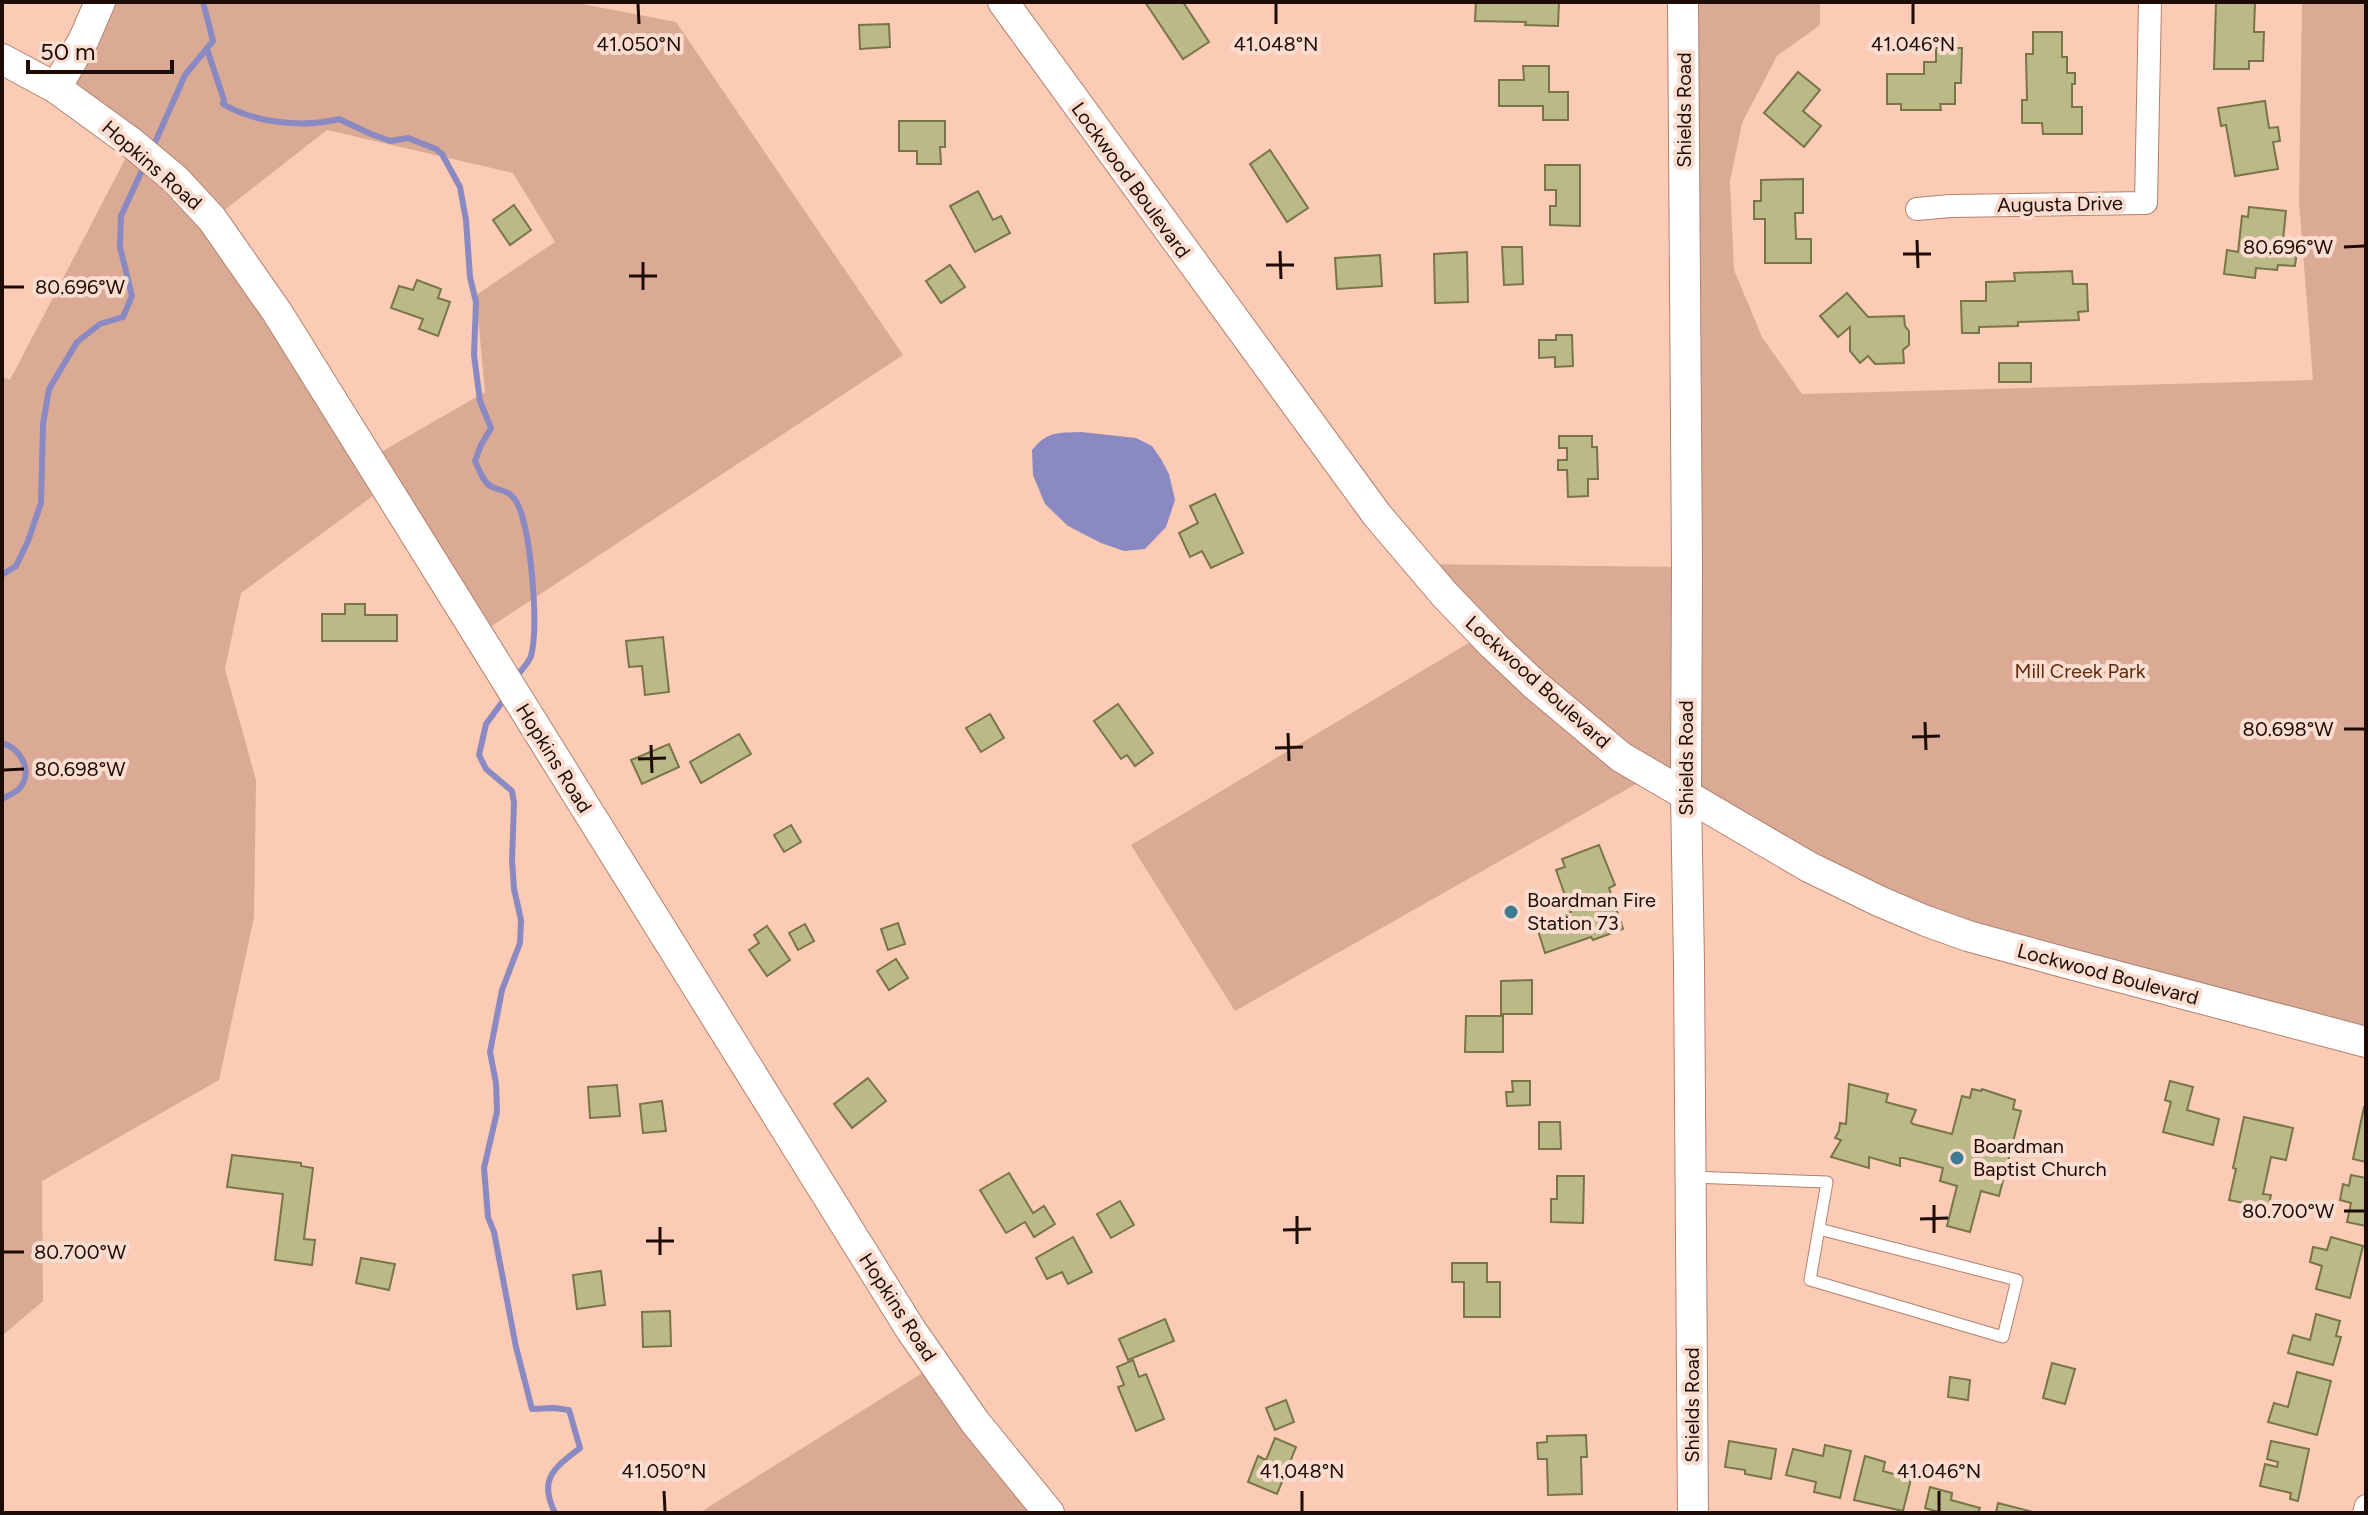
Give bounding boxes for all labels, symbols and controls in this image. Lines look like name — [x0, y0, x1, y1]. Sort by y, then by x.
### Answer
scale bar — [28, 24, 172, 74]
text: 41.050°N — [597, 32, 681, 56]
text: 41.048°N — [1233, 32, 1319, 56]
text: 41.046°N — [1871, 32, 1955, 56]
text: 50 m — [40, 37, 96, 66]
street label: Shields Road — [1672, 52, 1696, 168]
street label: Lockwood Boulevard — [1066, 97, 1196, 263]
street label: Hopkins Road — [97, 115, 207, 215]
street label: Augusta Drive — [1997, 191, 2123, 217]
text: 80.696°W — [2243, 235, 2333, 259]
text: 80.696°W — [35, 275, 125, 299]
street label: Lockwood Boulevard — [1461, 611, 1615, 753]
park label: Mill Creek Park — [2015, 659, 2146, 683]
street label: Hopkins Road — [511, 699, 597, 817]
street label: Shields Road — [1674, 700, 1698, 816]
text: 80.698°W — [2243, 717, 2333, 741]
text: 80.698°W — [35, 757, 125, 781]
place label: Boardman Fire Station 73 — [1527, 888, 1656, 935]
marker: Boardman Fire Station 73 — [1502, 903, 1520, 921]
street label: Lockwood Boulevard — [2015, 938, 2201, 1010]
place label: Boardman Baptist Church — [1973, 1134, 2107, 1181]
marker: Boardman Baptist Church — [1948, 1149, 1966, 1167]
text: 80.700°W — [2242, 1199, 2334, 1223]
text: 80.700°W — [34, 1240, 126, 1264]
street label: Hopkins Road — [854, 1248, 942, 1366]
street label: Shields Road — [1680, 1347, 1704, 1463]
text: 41.050°N — [622, 1459, 706, 1483]
text: 41.048°N — [1259, 1459, 1345, 1483]
text: 41.046°N — [1897, 1459, 1981, 1483]

